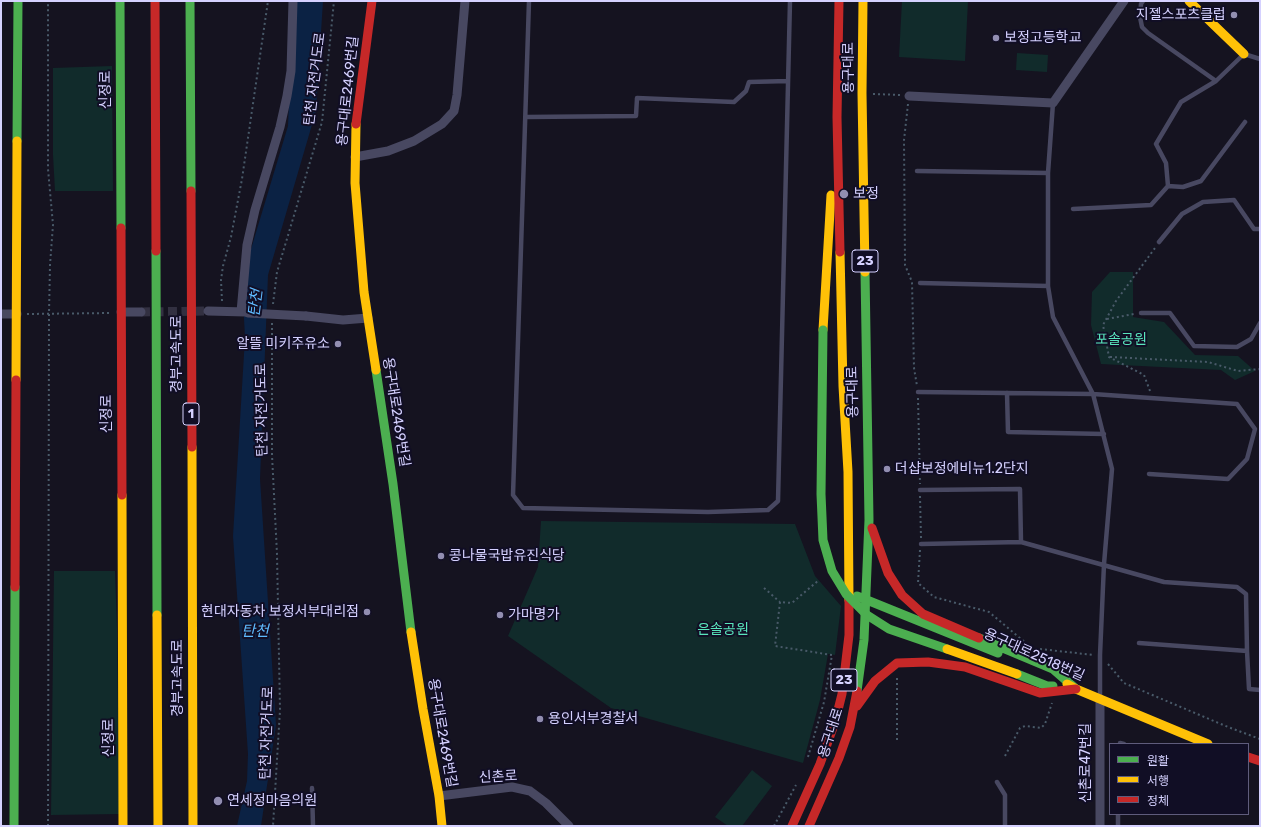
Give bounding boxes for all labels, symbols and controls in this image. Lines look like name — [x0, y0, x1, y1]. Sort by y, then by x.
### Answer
place label: 지젤스포츠클럽 — [1136, 7, 1226, 23]
marker: 지젤스포츠클럽 — [1229, 10, 1239, 20]
place label: 보정고등학교 — [1004, 30, 1081, 46]
street label: 탄천 자전거도로 — [301, 32, 329, 126]
marker: 보정고등학교 — [991, 33, 1001, 43]
street label: 용구대로2469번길 — [334, 35, 362, 147]
street label: 용구대로 — [841, 42, 857, 94]
street label: 신정로 — [98, 71, 114, 109]
place label: 보정 — [853, 186, 879, 202]
marker: 보정 — [838, 188, 850, 200]
road number: 23 — [852, 250, 878, 272]
water label: 탄천 — [245, 288, 267, 318]
street label: 경부고속도로 — [169, 315, 185, 393]
park label: 포솔공원 — [1095, 332, 1147, 348]
place label: 알뜰 미키주유소 — [236, 336, 330, 352]
marker: 알뜰 미키주유소 — [333, 339, 343, 349]
street label: 용구대로2469번길 — [379, 356, 413, 468]
street label: 탄천 자전거도로 — [253, 363, 271, 457]
street label: 용구대로 — [844, 366, 862, 418]
street label: 신정로 — [99, 395, 115, 433]
road number: 1 — [183, 403, 199, 425]
place label: 더샵보정에비뉴1.2단지 — [895, 461, 1029, 477]
marker: 더샵보정에비뉴1.2단지 — [882, 464, 892, 474]
place label: 콩나물국밥유진식당 — [449, 548, 565, 564]
marker: 콩나물국밥유진식당 — [436, 551, 446, 561]
place label: 현대자동차 보정서부대리점 — [201, 604, 359, 620]
marker: 현대자동차 보정서부대리점 — [362, 607, 372, 617]
place label: 가마명가 — [508, 607, 560, 623]
marker: 가마명가 — [495, 610, 505, 620]
park label: 은솔공원 — [697, 622, 749, 638]
water label: 탄천 — [241, 623, 269, 641]
street label: 용구대로2518번길 — [981, 625, 1087, 685]
street label: 경부고속도로 — [170, 639, 186, 717]
road number: 23 — [831, 669, 857, 691]
street label: 용구대로2469번길 — [424, 677, 460, 789]
street label: 탄천 자전거도로 — [257, 686, 277, 780]
street label: 용구대로 — [815, 706, 847, 760]
place label: 용인서부경찰서 — [548, 711, 638, 727]
marker: 용인서부경찰서 — [535, 714, 545, 724]
street label: 신정로 — [101, 719, 117, 757]
street label: 신촌로47번길 — [1078, 723, 1094, 803]
legend — [1109, 743, 1249, 815]
text: 원활 — [1147, 754, 1169, 768]
street label: 신촌로 — [478, 768, 518, 786]
text: 서행 — [1147, 774, 1169, 788]
place label: 연세정마음의원 — [227, 793, 317, 809]
text: 정체 — [1147, 794, 1169, 808]
marker: 연세정마음의원 — [212, 795, 224, 807]

